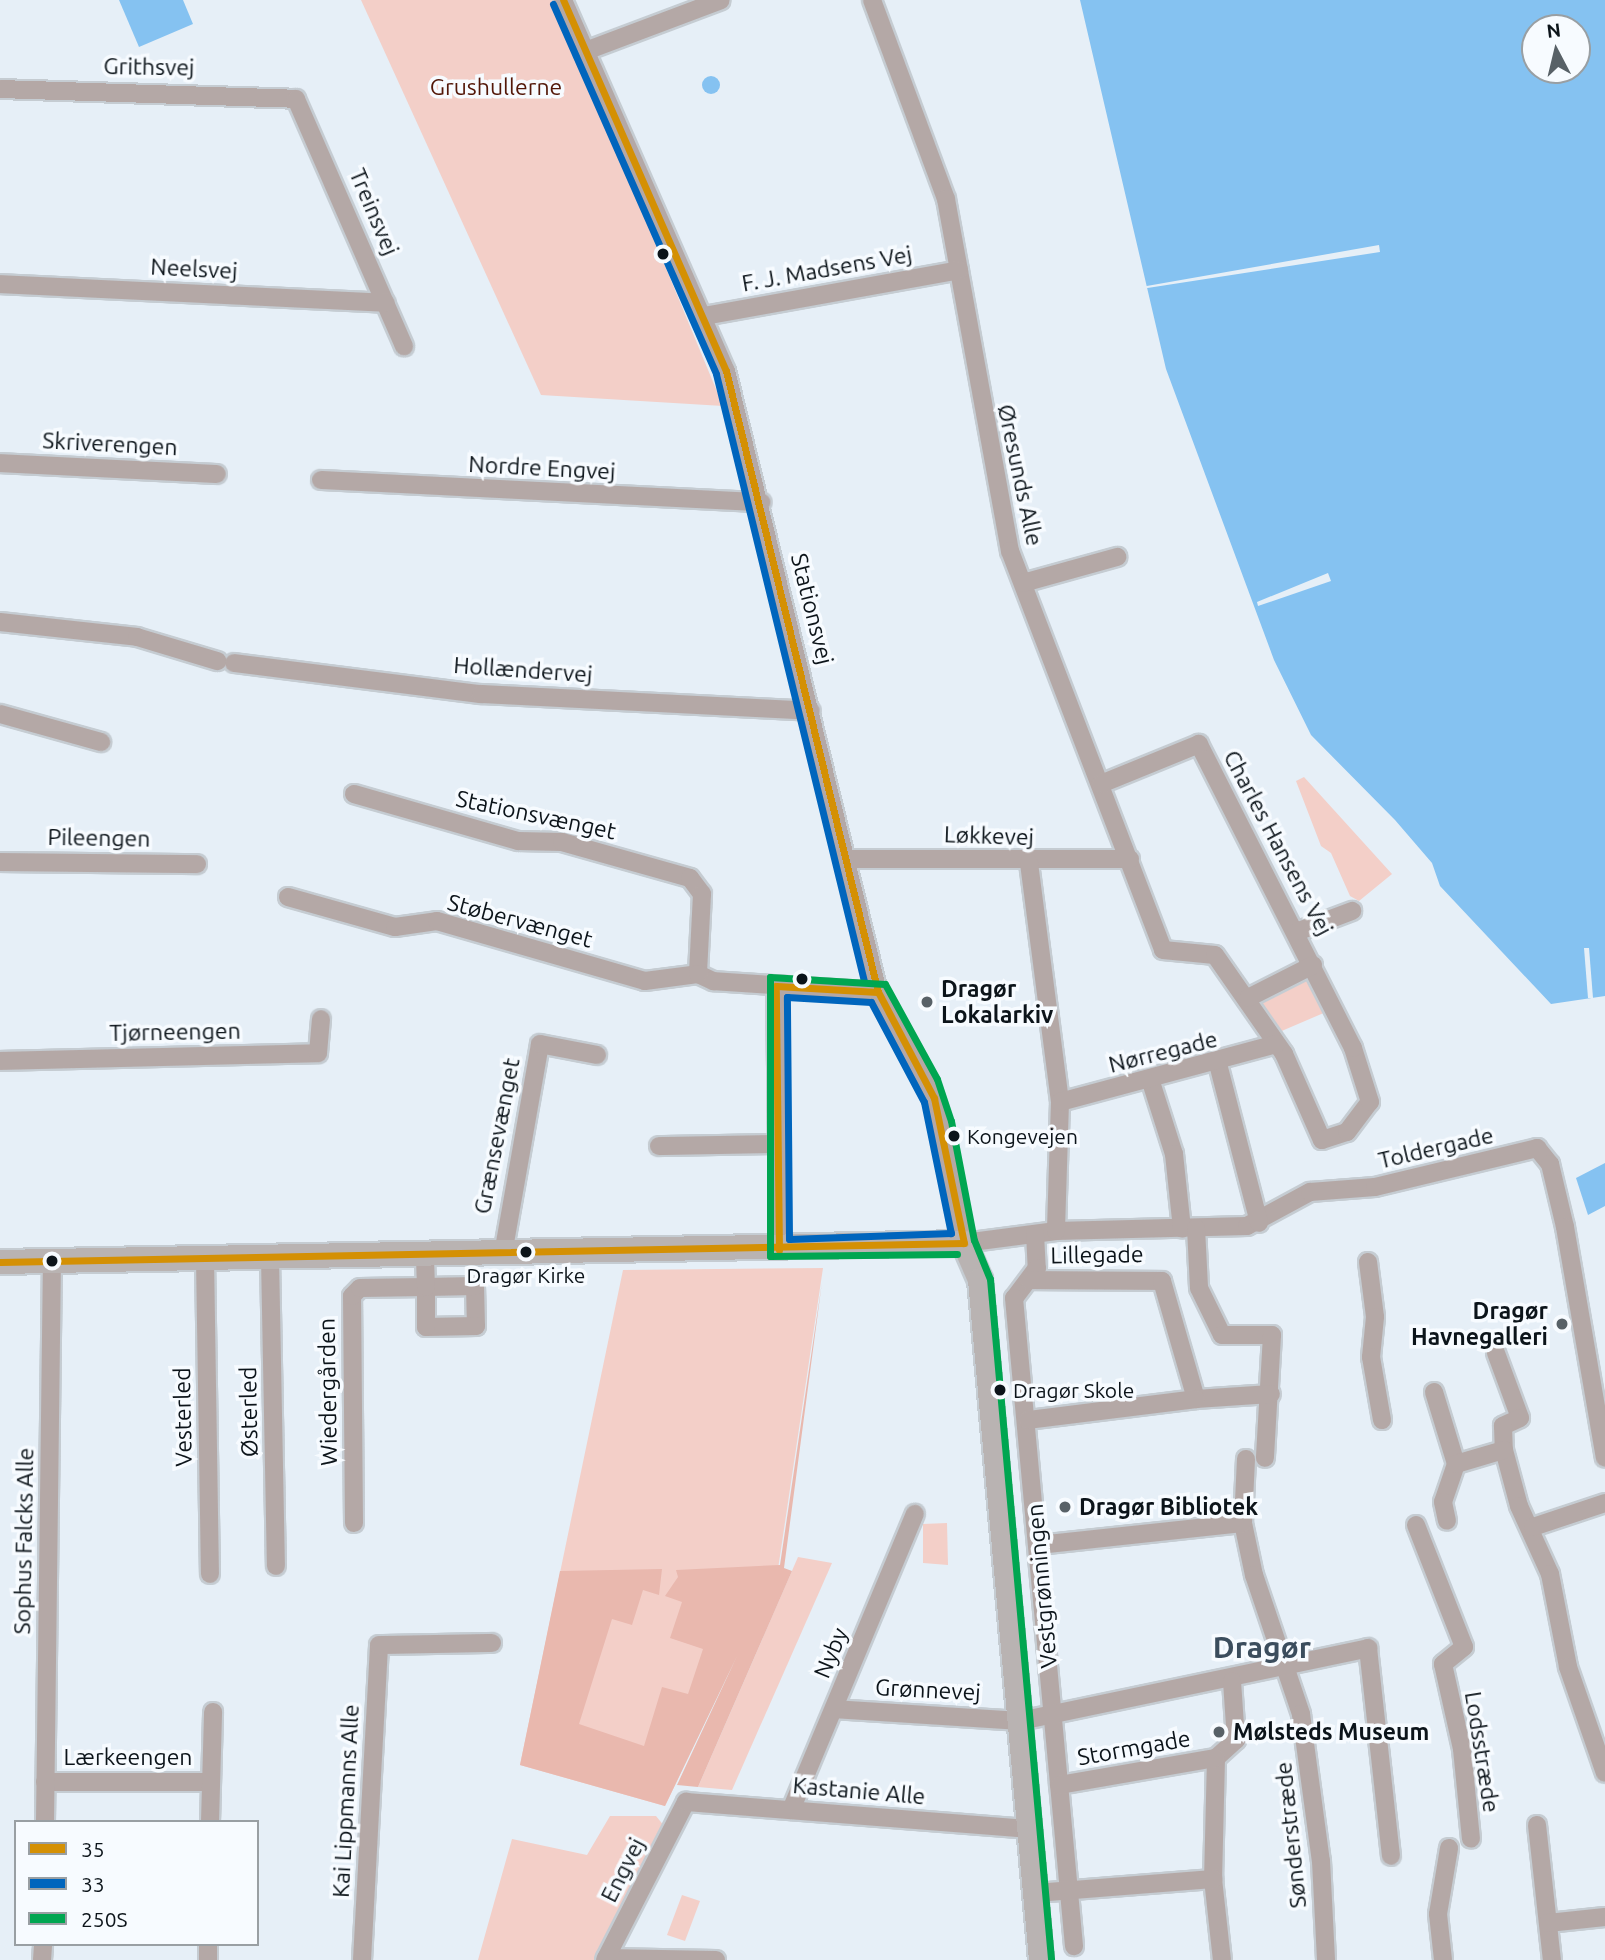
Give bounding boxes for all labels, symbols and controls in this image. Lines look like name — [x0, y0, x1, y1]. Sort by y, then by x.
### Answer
north arrow — [1521, 14, 1591, 84]
text: N — [1545, 18, 1562, 42]
street label: Grithsvej — [103, 52, 195, 82]
park label: Grushullerne — [430, 73, 562, 101]
street label: Treinsvej — [343, 164, 405, 260]
street label: F. J. Madsens Vej — [740, 240, 914, 298]
unlabelled marker — [656, 247, 670, 261]
street label: Neelsvej — [150, 253, 238, 285]
street label: Øresunds Alle — [992, 402, 1048, 548]
street label: Skriverengen — [42, 427, 178, 461]
street label: Nordre Engvej — [468, 450, 616, 486]
street label: Stationsvej — [785, 551, 839, 667]
street label: Hollændervej — [453, 651, 593, 689]
street label: Charles Hansens Vej — [1217, 746, 1339, 940]
street label: Stationsvænget — [453, 785, 619, 845]
street label: Løkkevej — [943, 821, 1035, 851]
street label: Pileengen — [47, 823, 151, 853]
street label: Støbervænget — [445, 888, 595, 954]
unlabelled marker — [795, 972, 809, 986]
place label: Dragør Lokalarkiv — [941, 975, 1053, 1029]
marker: Dragør Lokalarkiv — [919, 994, 935, 1010]
street label: Tjørneengen — [109, 1017, 241, 1047]
street label: Nørregade — [1106, 1025, 1220, 1079]
street label: Grænsevænget — [468, 1056, 526, 1216]
street label: Toldergade — [1376, 1121, 1496, 1175]
place label: Kongevejen — [967, 1123, 1078, 1149]
marker: Kongevejen — [947, 1129, 961, 1143]
street label: Lillegade — [1050, 1240, 1144, 1270]
marker: Dragør Kirke — [519, 1245, 533, 1259]
unlabelled marker — [45, 1254, 59, 1268]
place label: Dragør Kirke — [467, 1262, 585, 1288]
place label: Dragør Havnegalleri — [1411, 1297, 1548, 1351]
marker: Dragør Havnegalleri — [1554, 1316, 1570, 1332]
street label: Wiedergården — [313, 1318, 343, 1466]
street label: Vesterled — [168, 1367, 198, 1467]
street label: Østerled — [234, 1367, 264, 1457]
place label: Dragør Skole — [1013, 1377, 1134, 1403]
marker: Dragør Skole — [993, 1383, 1007, 1397]
street label: Sophus Falcks Alle — [9, 1447, 39, 1635]
place label: Dragør Bibliotek — [1079, 1493, 1258, 1521]
marker: Dragør Bibliotek — [1057, 1499, 1073, 1515]
street label: Vestgrønningen — [1021, 1503, 1063, 1669]
street label: Nyby — [808, 1624, 854, 1682]
district label: Dragør — [1213, 1629, 1311, 1665]
street label: Grønnevej — [874, 1673, 982, 1707]
street label: Lodsstræde — [1459, 1690, 1505, 1814]
street label: Kai Lippmanns Alle — [327, 1704, 365, 1898]
place label: Mølsteds Museum — [1233, 1718, 1429, 1746]
street label: Stormgade — [1075, 1724, 1193, 1772]
marker: Mølsteds Museum — [1211, 1724, 1227, 1740]
street label: Lærkeengen — [64, 1743, 192, 1771]
street label: Sønderstræde — [1270, 1760, 1312, 1910]
street label: Kastanie Alle — [792, 1771, 926, 1811]
legend — [14, 1820, 259, 1946]
street label: Engvej — [595, 1833, 651, 1907]
text: 35 — [81, 1837, 105, 1861]
text: 33 — [81, 1872, 105, 1896]
text: 250S — [81, 1907, 128, 1931]

